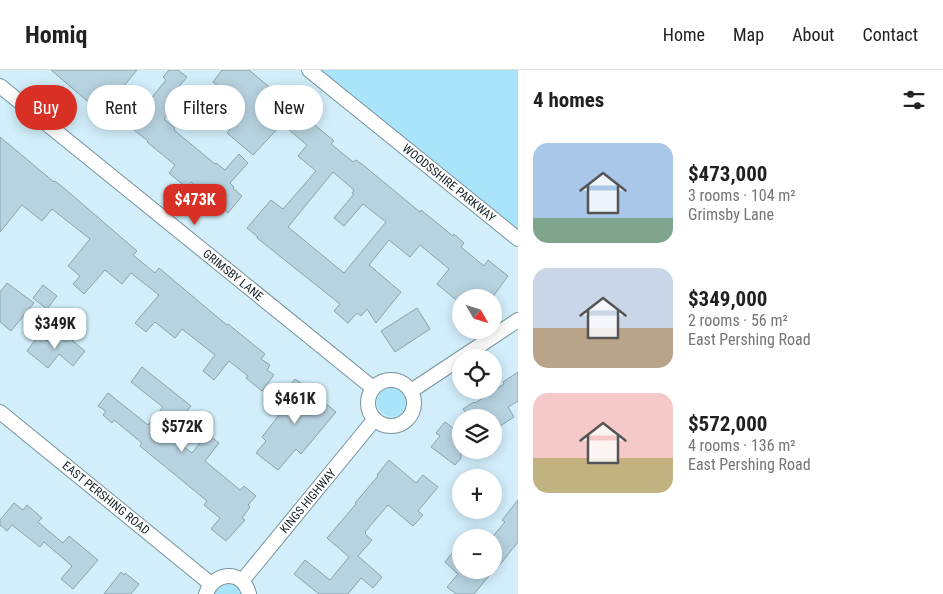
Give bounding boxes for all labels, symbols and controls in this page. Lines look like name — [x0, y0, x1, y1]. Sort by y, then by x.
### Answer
text: Homiq — [25, 21, 87, 49]
text: Home — [663, 24, 705, 45]
text: Map — [733, 24, 764, 45]
text: About — [792, 24, 834, 45]
text: Contact — [862, 24, 918, 45]
chip: Buy — [15, 85, 77, 130]
chip: Rent — [87, 85, 155, 130]
chip: Filters — [165, 85, 245, 130]
chip: New — [255, 85, 323, 130]
icon: filters — [900, 86, 928, 114]
text: 4 homes — [533, 88, 604, 112]
street label: WOODSSHIRE PARKWAY — [400, 141, 499, 225]
text: $473,000 — [688, 162, 767, 186]
icon: home — [573, 163, 633, 223]
pin: $473K — [160, 184, 230, 226]
text: 3 rooms · 104 m² — [688, 186, 796, 205]
text: $473K — [174, 190, 216, 209]
text: Grimsby Lane — [688, 205, 774, 224]
street label: GRIMSBY LANE — [200, 247, 266, 303]
text: $349,000 — [688, 287, 767, 311]
icon: home — [573, 288, 633, 348]
north arrow — [452, 289, 502, 339]
map controls — [452, 289, 502, 579]
pin: $349K — [20, 308, 90, 350]
text: 2 rooms · 56 m² — [688, 311, 788, 330]
text: $349K — [34, 314, 76, 333]
text: East Pershing Road — [688, 330, 811, 349]
button: locate — [452, 349, 502, 399]
pin: $461K — [260, 382, 330, 425]
text: $461K — [274, 389, 316, 408]
button: layers — [452, 409, 502, 459]
pin: $572K — [147, 410, 217, 453]
text: $572,000 — [688, 412, 767, 436]
icon: home — [573, 413, 633, 473]
text: $572K — [161, 417, 203, 436]
text: 4 rooms · 136 m² — [688, 436, 796, 455]
text: East Pershing Road — [688, 455, 811, 474]
street label: EAST PERSHING ROAD — [60, 459, 152, 538]
street label: KINGS HIGHWAY — [277, 465, 339, 536]
button: + — [452, 469, 502, 519]
button: − — [452, 529, 502, 579]

